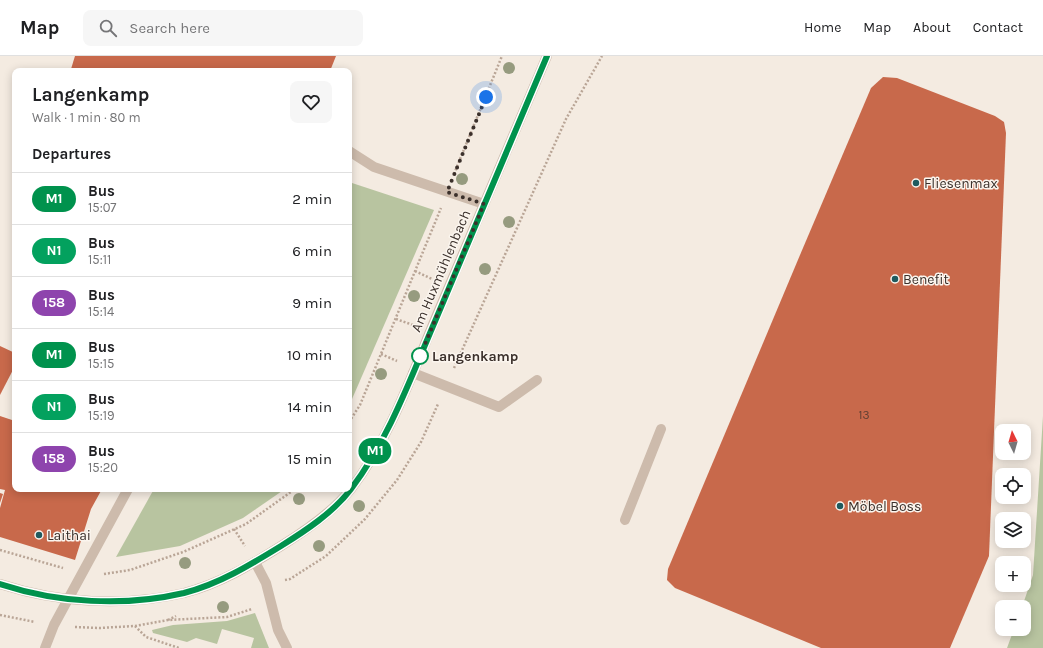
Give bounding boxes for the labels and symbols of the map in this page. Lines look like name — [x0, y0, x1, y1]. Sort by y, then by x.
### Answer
your location — [476, 87, 496, 107]
place label: Fliesenmax — [924, 175, 998, 192]
marker: Fliesenmax — [911, 178, 921, 188]
street label: Am Huxmühlenbach — [408, 208, 474, 334]
place label: Benefit — [903, 271, 949, 288]
marker: Benefit — [890, 274, 900, 284]
marker: Langenkamp — [411, 347, 429, 365]
place label: Langenkamp — [432, 348, 518, 365]
house number: 13 — [858, 408, 870, 422]
north arrow — [995, 424, 1031, 460]
line badge: M1 — [357, 438, 393, 464]
place label: Möbel Boss — [848, 498, 921, 515]
marker: Möbel Boss — [835, 501, 845, 511]
place label: Laithai — [47, 527, 91, 544]
marker: Laithai — [34, 530, 44, 540]

